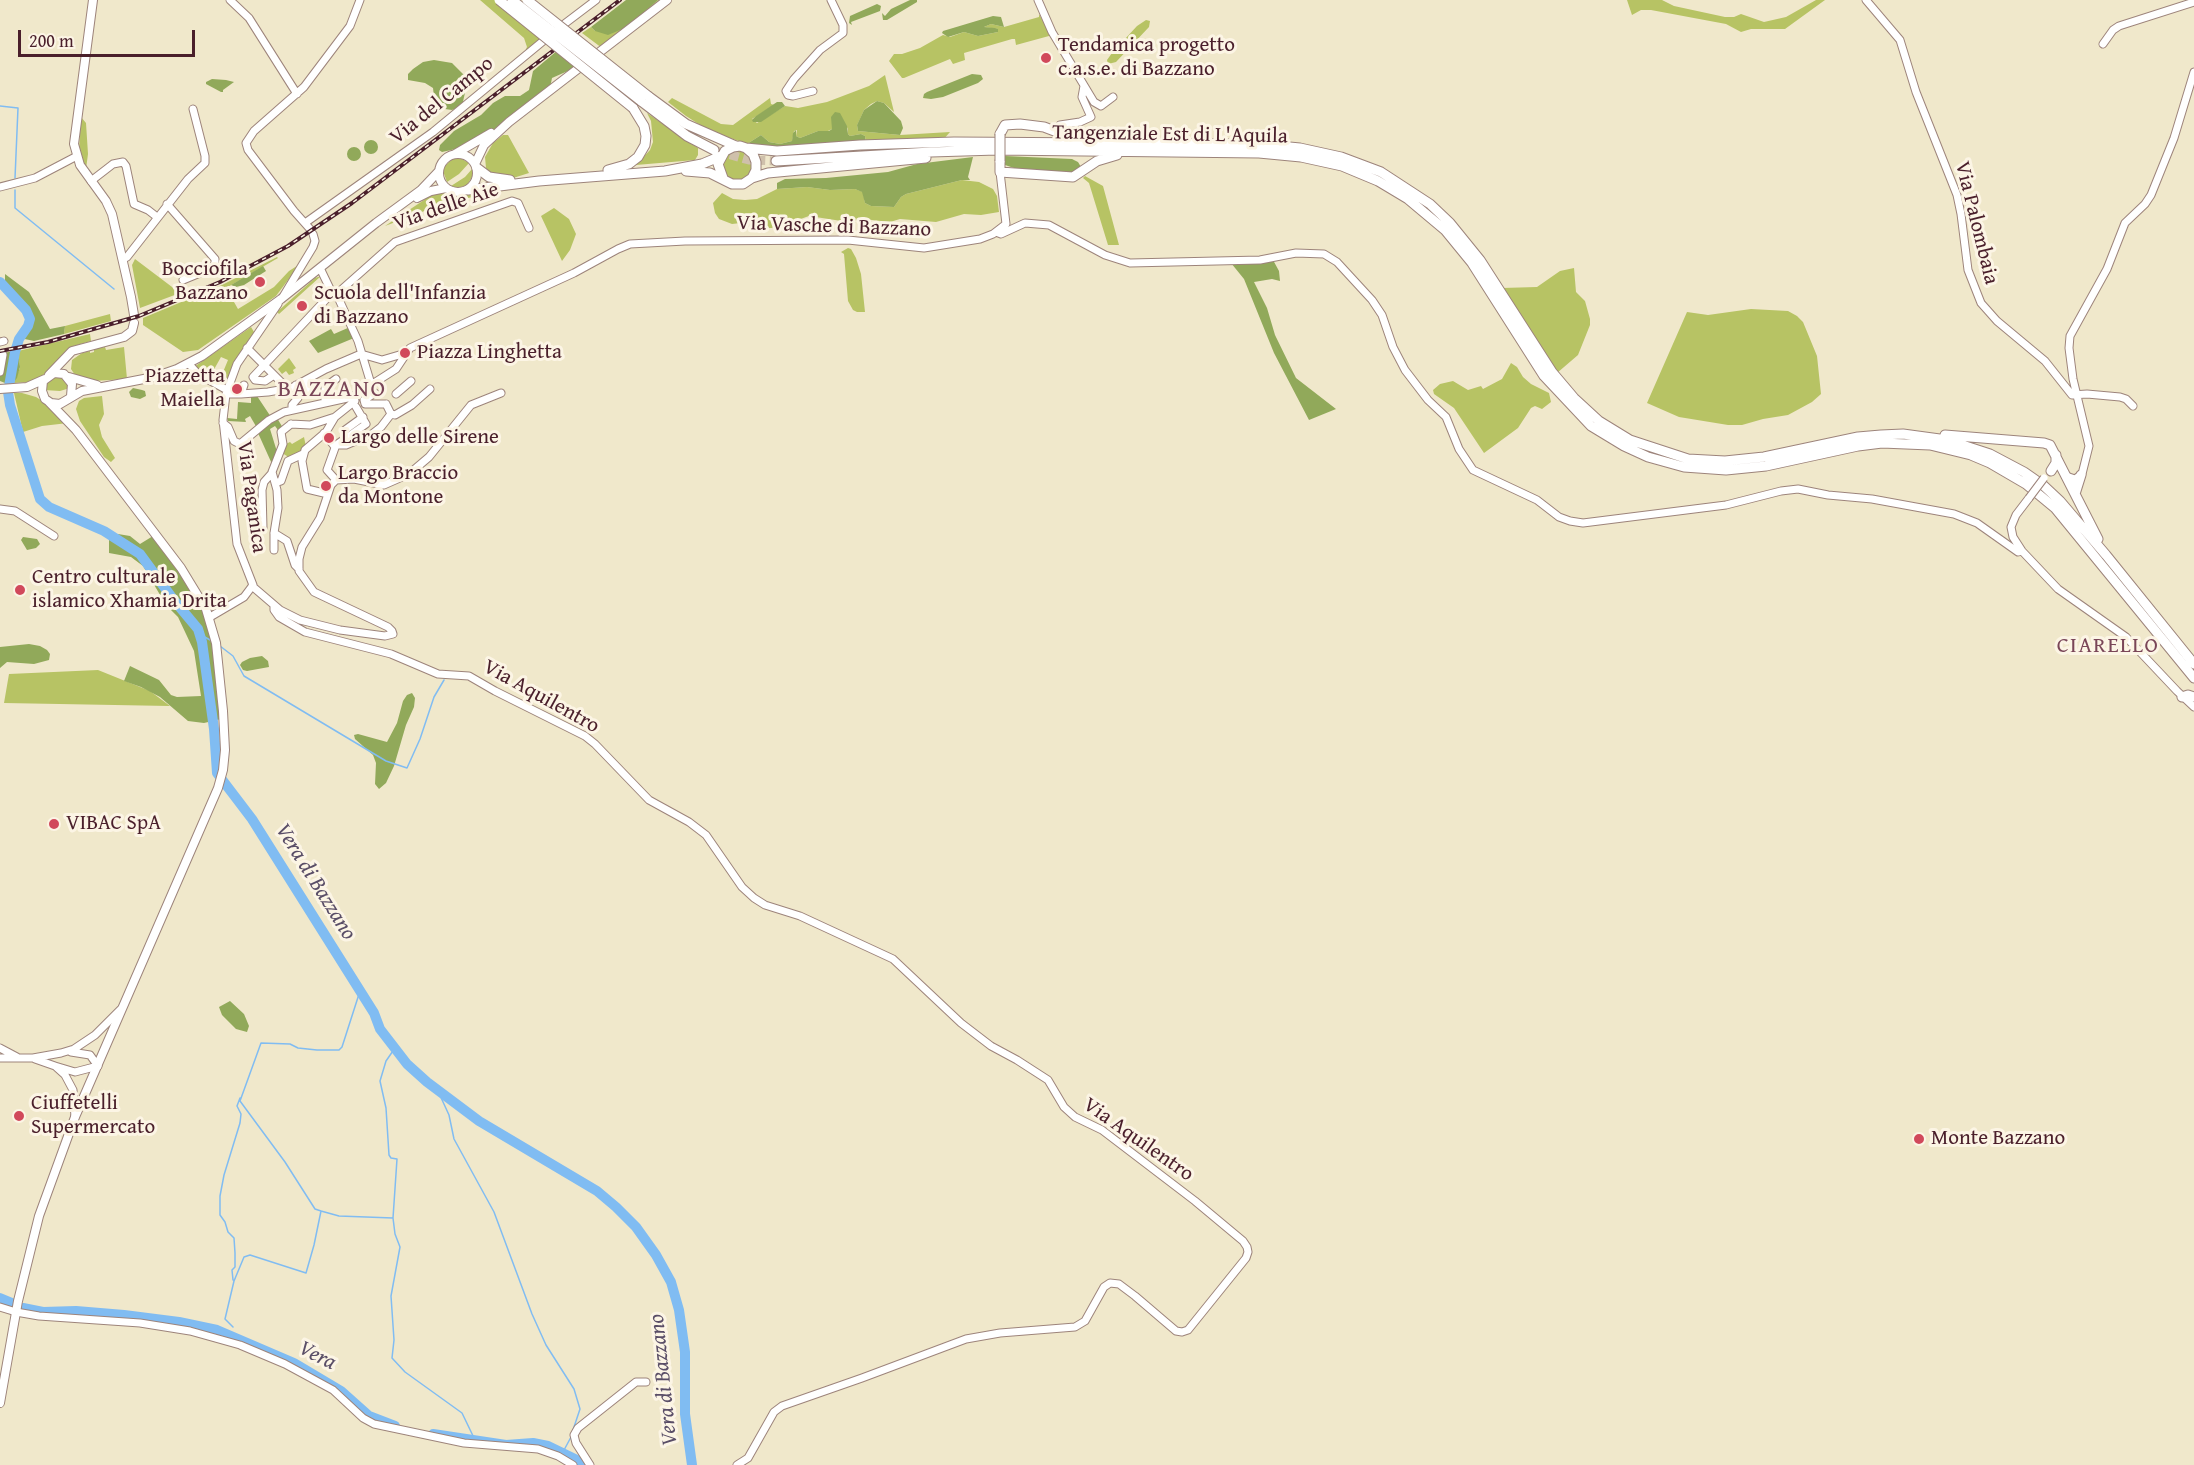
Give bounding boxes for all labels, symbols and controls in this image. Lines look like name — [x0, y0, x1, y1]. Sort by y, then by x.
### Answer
scale bar — [21, 18, 198, 56]
text: 200 m — [29, 27, 74, 54]
place label: Tendamica progetto c.a.s.e. di Bazzano — [1058, 33, 1235, 83]
street label: Via del Campo — [385, 51, 499, 151]
marker: Tendamica progetto c.a.s.e. di Bazzano — [1039, 51, 1053, 65]
street label: Tangenziale Est di L'Aquila — [1052, 120, 1288, 150]
street label: Via Palombaia — [1949, 159, 2003, 287]
street label: Via delle Aie — [390, 177, 502, 237]
street label: Via Vasche di Bazzano — [736, 211, 932, 243]
place label: Bocciofila Bazzano — [162, 257, 248, 307]
marker: Bocciofila Bazzano — [253, 275, 267, 289]
place label: Scuola dell'Infanzia di Bazzano — [314, 281, 486, 331]
marker: Scuola dell'Infanzia di Bazzano — [295, 299, 309, 313]
place label: Piazza Linghetta — [417, 340, 562, 366]
marker: Piazza Linghetta — [398, 346, 412, 360]
place label: Piazzetta Maiella — [145, 364, 225, 414]
district label: BAZZANO — [278, 376, 386, 404]
marker: Piazzetta Maiella — [230, 382, 244, 396]
place label: Largo delle Sirene — [341, 425, 499, 451]
marker: Largo delle Sirene — [322, 431, 336, 445]
street label: Via Paganica — [231, 439, 271, 555]
place label: Largo Braccio da Montone — [338, 461, 458, 511]
marker: Largo Braccio da Montone — [319, 479, 333, 493]
place label: Centro culturale islamico Xhamia Drita — [32, 565, 227, 615]
marker: Centro culturale islamico Xhamia Drita — [13, 583, 27, 597]
district label: CIARELLO — [2057, 633, 2159, 659]
street label: Via Aquilentro — [478, 655, 604, 739]
place label: VIBAC SpA — [66, 811, 161, 837]
marker: VIBAC SpA — [47, 817, 61, 831]
water label: Vera di Bazzano — [269, 819, 361, 945]
place label: Ciuffetelli Supermercato — [31, 1091, 155, 1141]
street label: Via Aquilentro — [1078, 1093, 1198, 1187]
marker: Ciuffetelli Supermercato — [12, 1109, 26, 1123]
place label: Monte Bazzano — [1931, 1126, 2065, 1152]
marker: Monte Bazzano — [1912, 1132, 1926, 1146]
water label: Vera di Bazzano — [644, 1313, 684, 1447]
water label: Vera — [294, 1335, 340, 1377]

